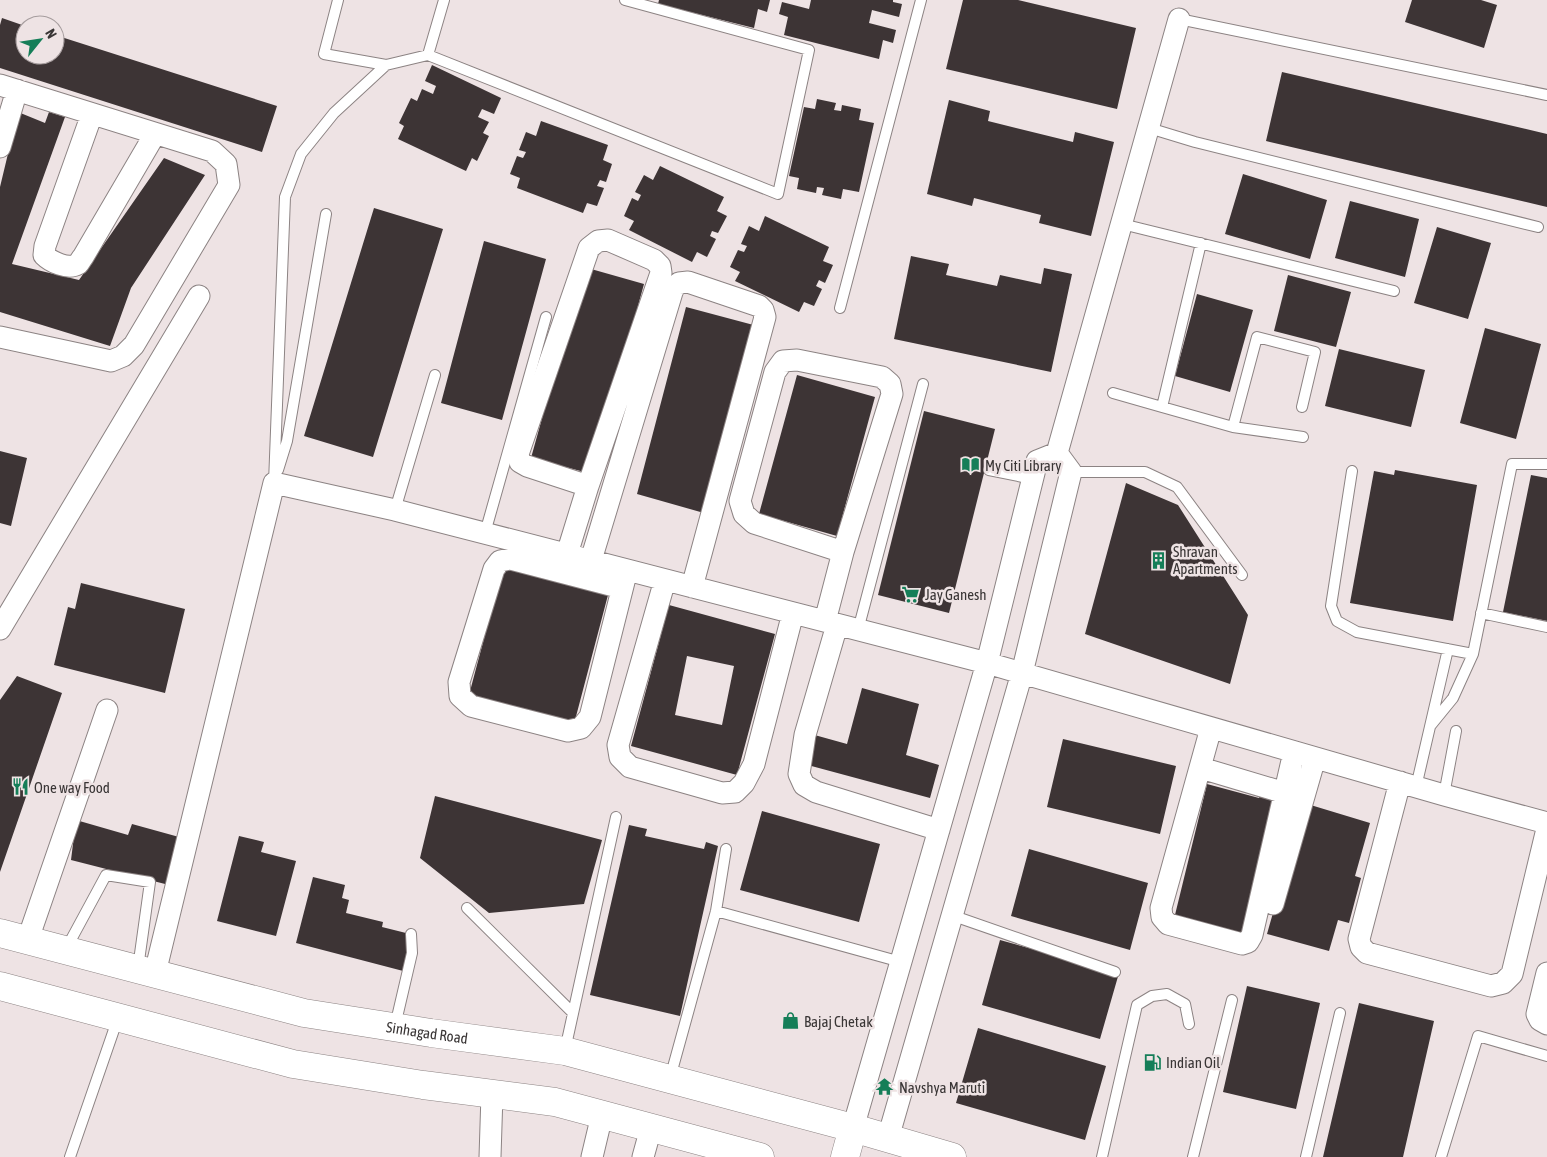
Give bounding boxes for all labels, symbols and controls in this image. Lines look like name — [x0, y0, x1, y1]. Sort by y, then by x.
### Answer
north arrow — [15, 15, 65, 65]
text: N — [42, 26, 60, 41]
library icon: My Citi Library — [961, 455, 981, 475]
place label: My Citi Library — [985, 457, 1061, 474]
place label: Shravan Apartments — [1173, 543, 1238, 577]
building icon: Shravan Apartments — [1149, 550, 1169, 570]
supermarket icon: Jay Ganesh — [901, 584, 921, 604]
place label: Jay Ganesh — [925, 586, 987, 603]
restaurant icon: One way Food — [10, 777, 30, 797]
place label: One way Food — [34, 779, 110, 796]
shop icon: Bajaj Chetak — [780, 1011, 800, 1031]
place label: Bajaj Chetak — [804, 1013, 873, 1030]
street label: Sinhagad Road — [385, 1018, 469, 1046]
fuel station icon: Indian Oil — [1142, 1052, 1162, 1072]
place label: Indian Oil — [1166, 1054, 1220, 1071]
temple icon: Navshya Maruti — [875, 1077, 895, 1097]
place label: Navshya Maruti — [899, 1079, 985, 1096]

